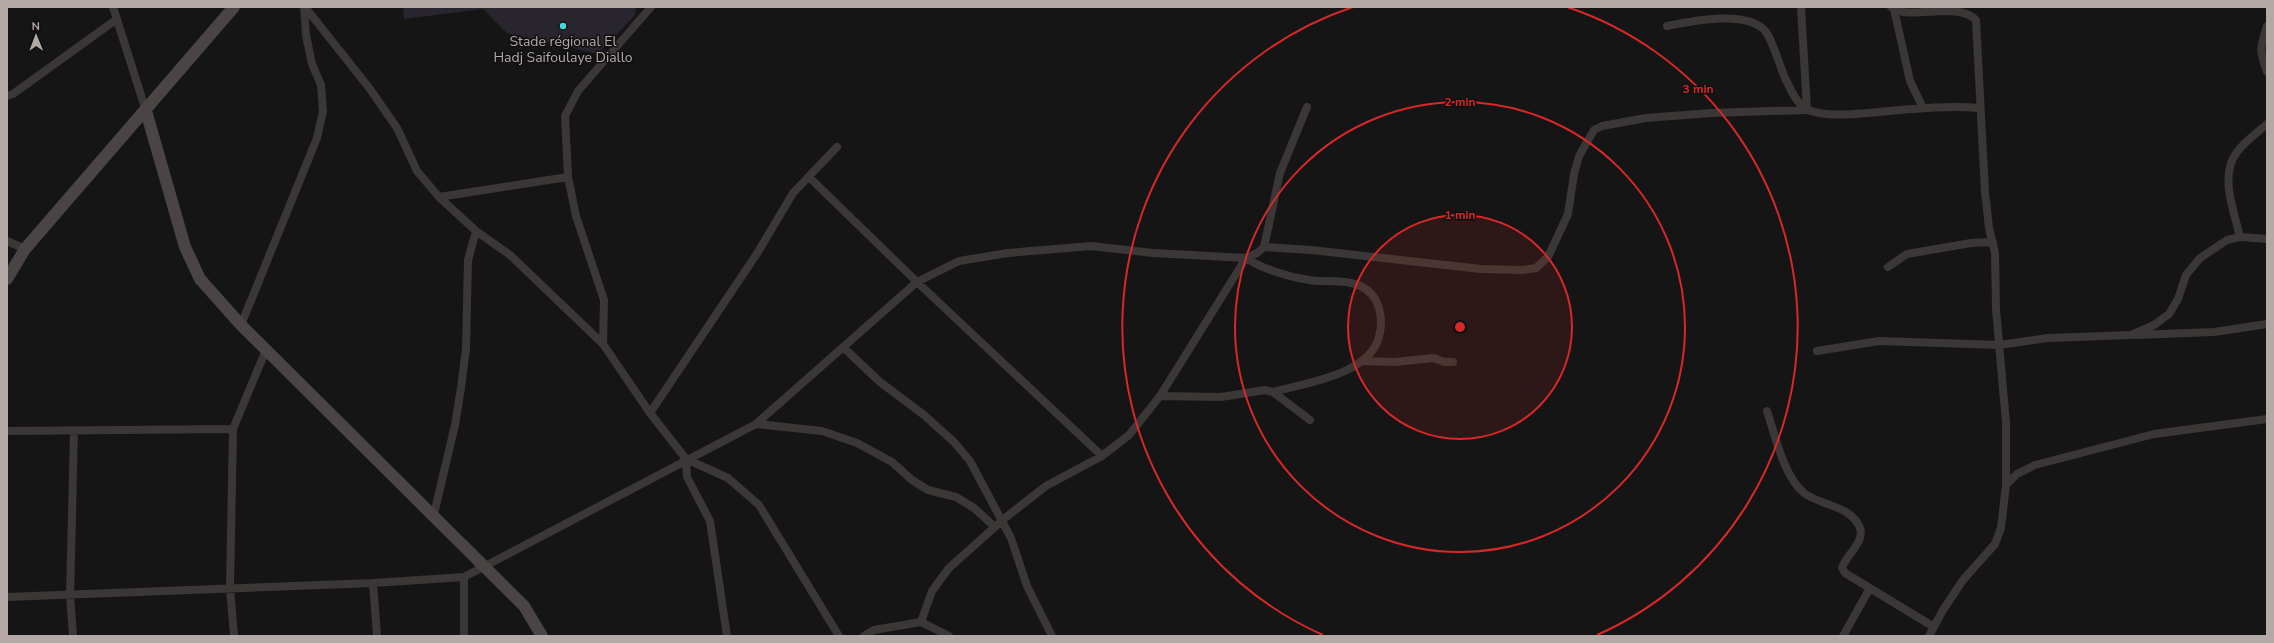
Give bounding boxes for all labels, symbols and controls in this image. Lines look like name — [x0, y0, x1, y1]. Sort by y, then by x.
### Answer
north arrow — [16, 16, 56, 56]
text: N — [32, 19, 40, 34]
marker: Stade régional El Hadj Saifoulaye Diallo — [558, 21, 568, 31]
place label: Stade régional El Hadj Saifoulaye Diallo — [493, 32, 633, 67]
text: 3 min — [1682, 81, 1714, 97]
text: 2 min — [1444, 94, 1476, 110]
text: 1 min — [1444, 207, 1476, 223]
centre of rings — [1453, 320, 1467, 334]

